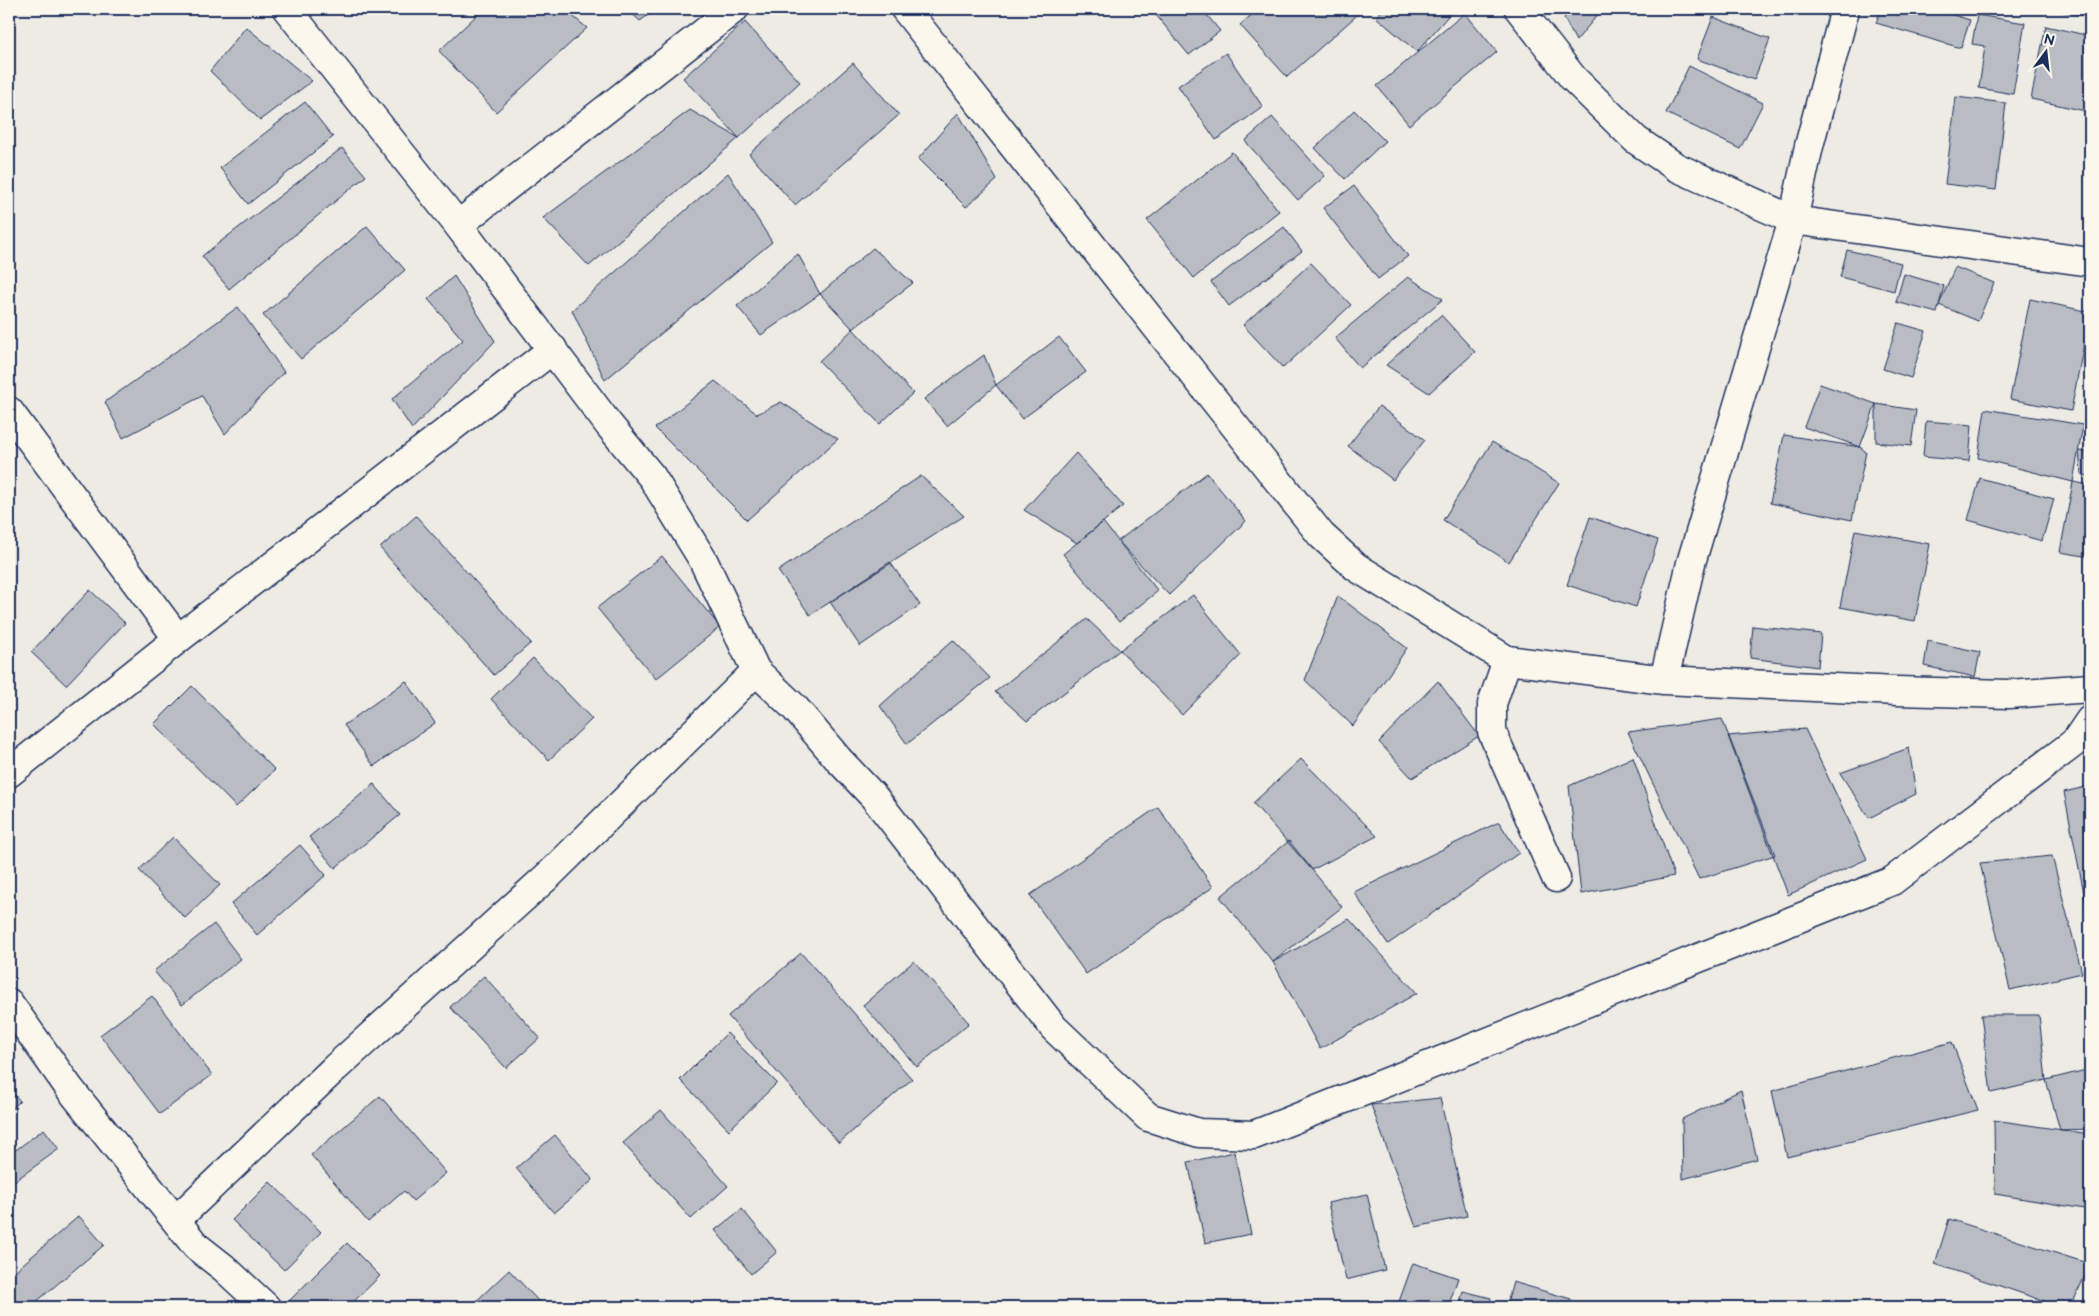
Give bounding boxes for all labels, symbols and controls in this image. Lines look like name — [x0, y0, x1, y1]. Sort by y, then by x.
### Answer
north arrow — [2022, 28, 2072, 78]
text: N — [2042, 30, 2057, 49]

